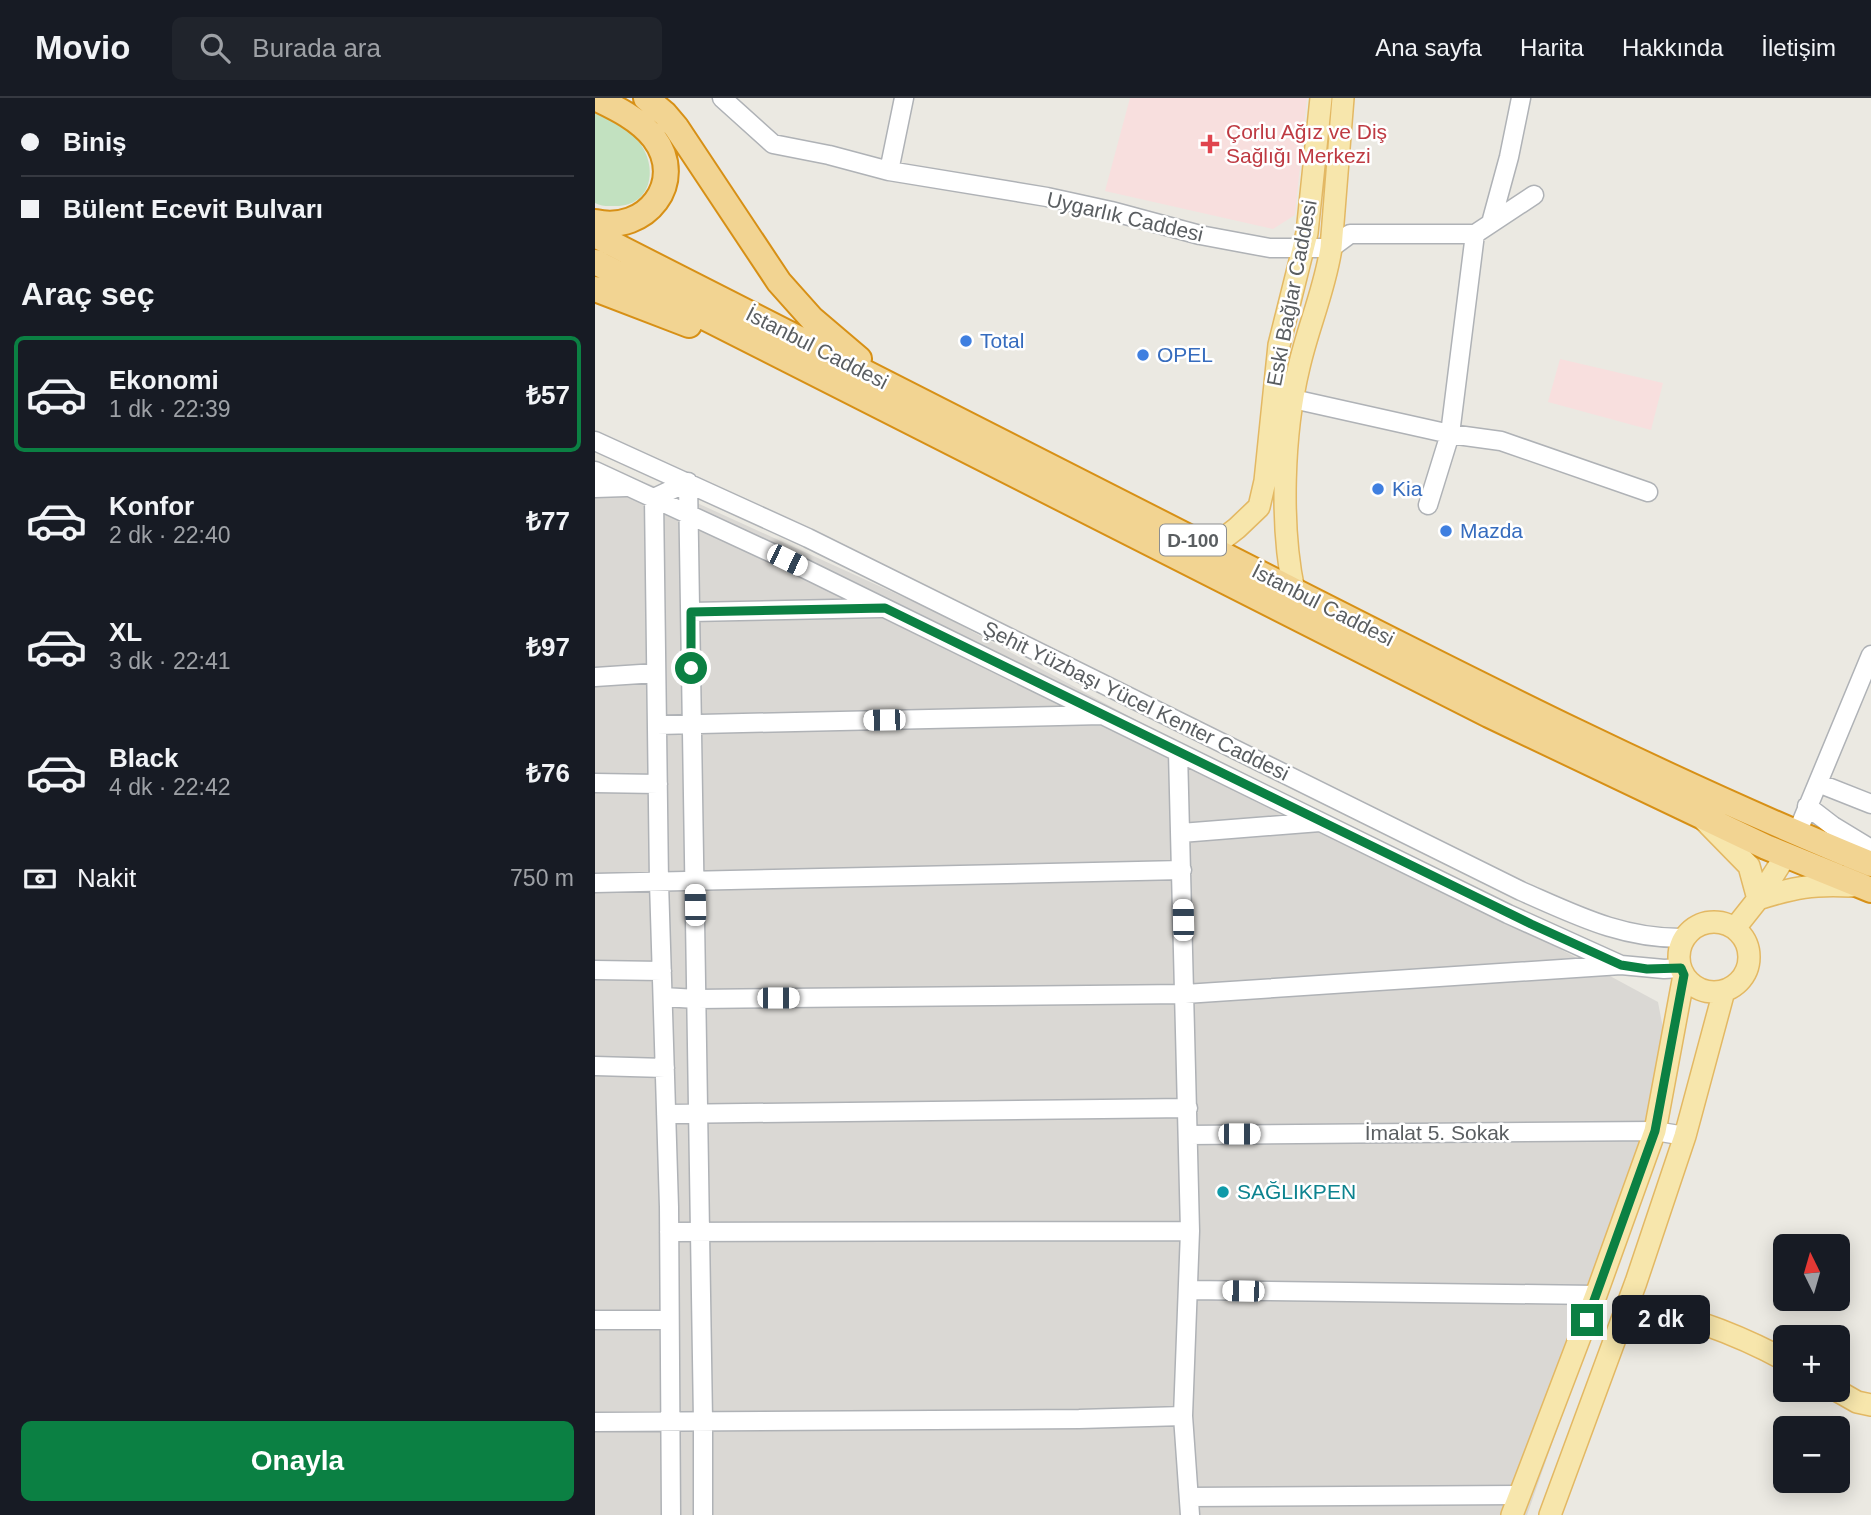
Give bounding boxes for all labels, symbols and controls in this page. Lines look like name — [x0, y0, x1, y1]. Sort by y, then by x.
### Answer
search box — [172, 17, 662, 80]
text: Movio — [35, 29, 130, 66]
icon: search — [196, 29, 234, 67]
text: Burada ara — [252, 33, 381, 63]
text: Ana sayfa — [1375, 34, 1482, 61]
text: Harita — [1520, 34, 1584, 61]
text: Hakkında — [1622, 34, 1723, 61]
text: İletişim — [1761, 34, 1836, 61]
place label: Çorlu Ağız ve Diş Sağlığı Merkezi — [1226, 120, 1387, 167]
text: Biniş — [63, 127, 127, 157]
marker: Çorlu Ağız ve Diş Sağlığı Merkezi — [1200, 134, 1220, 154]
street label: Uygarlık Caddesi — [1045, 187, 1206, 246]
text: Bülent Ecevit Bulvarı — [63, 194, 323, 224]
street label: Eski Bağlar Caddesi — [1262, 198, 1321, 388]
text: Araç seç — [21, 276, 154, 312]
street label: İstanbul Caddesi — [742, 302, 892, 393]
place label: Total — [980, 329, 1024, 352]
marker: Total — [958, 333, 974, 349]
place label: OPEL — [1157, 343, 1213, 366]
marker: OPEL — [1135, 347, 1151, 363]
icon: car — [25, 363, 88, 426]
text: Ekonomi — [109, 365, 219, 395]
text: ₺57 — [526, 380, 570, 410]
text: 1 dk · 22:39 — [109, 396, 230, 422]
place label: Kia — [1392, 477, 1423, 500]
marker: Kia — [1370, 481, 1386, 497]
icon: car — [25, 489, 88, 552]
text: Konfor — [109, 491, 194, 521]
text: ₺77 — [526, 506, 570, 536]
place label: Mazda — [1460, 519, 1523, 542]
text: 2 dk · 22:40 — [109, 522, 230, 548]
marker: Mazda — [1438, 523, 1454, 539]
road number: D-100 — [1160, 524, 1226, 556]
car — [764, 541, 811, 579]
street label: İstanbul Caddesi — [1248, 559, 1398, 650]
icon: car — [25, 615, 88, 678]
street label: Şehit Yüzbaşı Yücel Kenter Caddesi — [979, 616, 1293, 785]
text: XL — [109, 617, 142, 647]
text: ₺97 — [526, 632, 570, 662]
text: 3 dk · 22:41 — [109, 648, 230, 674]
route start — [675, 652, 707, 684]
car — [863, 709, 906, 731]
icon: car — [25, 741, 88, 804]
text: Black — [109, 743, 178, 773]
text: ₺76 — [526, 758, 570, 788]
text: 4 dk · 22:42 — [109, 774, 230, 800]
icon: cash — [21, 860, 59, 898]
text: Nakit — [77, 863, 136, 893]
text: 750 m — [510, 865, 574, 891]
car — [685, 884, 706, 926]
car — [1173, 899, 1194, 941]
car — [758, 988, 800, 1009]
street label: İmalat 5. Sokak — [1365, 1121, 1510, 1144]
car — [1219, 1124, 1261, 1145]
place label: SAĞLIKPEN — [1237, 1180, 1356, 1203]
marker: SAĞLIKPEN — [1215, 1184, 1231, 1200]
north arrow — [1773, 1234, 1850, 1311]
map controls — [1773, 1234, 1850, 1493]
car — [1222, 1280, 1265, 1302]
callout: 2 dk — [1611, 1296, 1709, 1344]
route end — [1571, 1304, 1603, 1336]
text: 2 dk — [1638, 1306, 1684, 1332]
button: + — [1773, 1325, 1850, 1402]
button: − — [1773, 1416, 1850, 1493]
button: Onayla — [21, 1421, 574, 1501]

